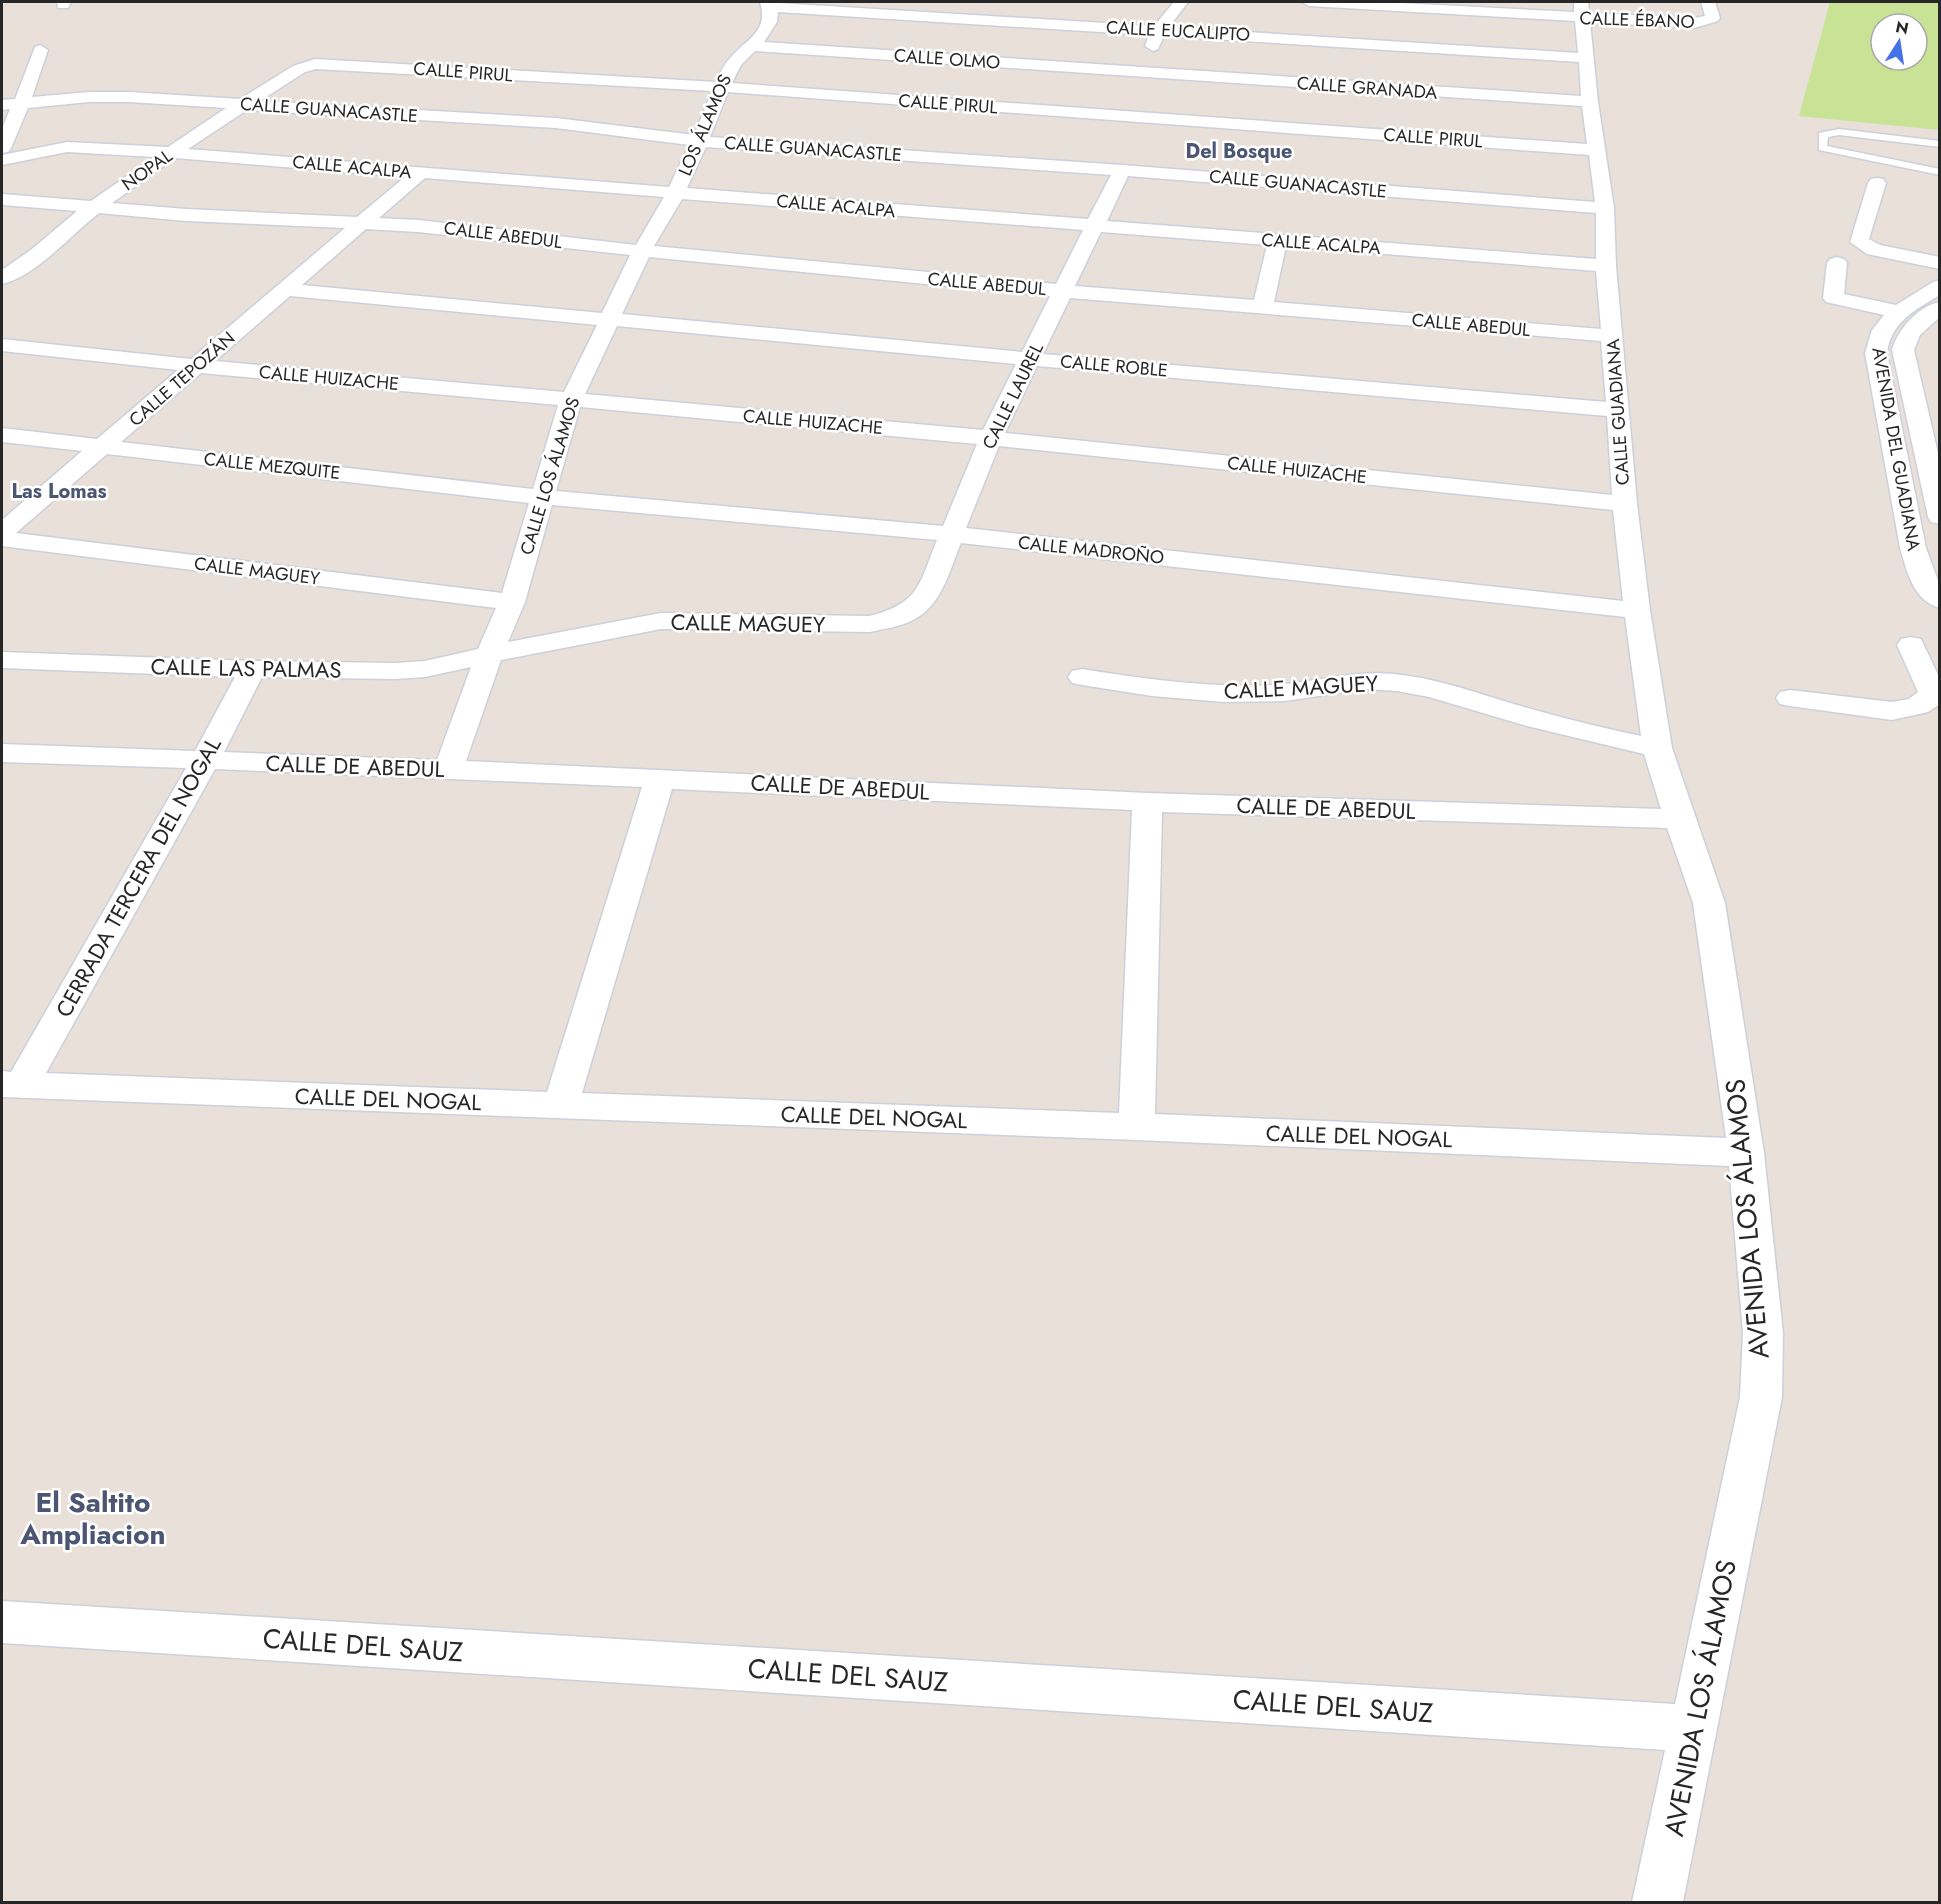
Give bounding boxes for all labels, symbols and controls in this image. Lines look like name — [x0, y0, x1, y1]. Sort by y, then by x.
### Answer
street label: CALLE ÉBANO — [1579, 5, 1695, 35]
north arrow — [1869, 12, 1929, 72]
street label: CALLE EUCALIPTO — [1105, 14, 1251, 48]
text: N — [1893, 15, 1911, 40]
street label: CALLE OLMO — [893, 42, 1001, 76]
street label: CALLE PIRUL — [413, 56, 513, 88]
street label: LOS ÁLAMOS — [672, 70, 738, 180]
street label: CALLE GRANADA — [1296, 70, 1438, 106]
street label: CALLE PIRUL — [898, 88, 998, 120]
street label: CALLE GUANACASTLE — [239, 91, 419, 129]
street label: CALLE PIRUL — [1383, 122, 1483, 154]
street label: CALLE GUANACASTLE — [723, 130, 903, 168]
district label: Del Bosque — [1185, 137, 1293, 166]
street label: NOPAL — [116, 143, 178, 197]
street label: CALLE ACALPA — [291, 149, 413, 185]
street label: CALLE GUANACASTLE — [1208, 163, 1388, 205]
street label: CALLE ACALPA — [775, 188, 897, 224]
street label: CALLE ABEDUL — [442, 215, 564, 255]
street label: CALLE ACALPA — [1261, 227, 1382, 261]
street label: CALLE ABEDUL — [927, 266, 1047, 302]
street label: CALLE ABEDUL — [1411, 307, 1531, 343]
street label: CALLE TEPOZÁN — [123, 326, 241, 432]
street label: CALLE LAUREL — [976, 338, 1050, 454]
street label: CALLE GUADIANA — [1600, 338, 1636, 486]
street label: AVENIDA DEL GUADIANA — [1865, 345, 1927, 553]
street label: CALLE ROBLE — [1059, 348, 1169, 384]
street label: CALLE HUIZACHE — [258, 359, 400, 397]
street label: CALLE LOS ÁLAMOS — [514, 394, 586, 558]
street label: CALLE HUIZACHE — [742, 403, 884, 441]
street label: CALLE MEZQUITE — [203, 446, 341, 486]
street label: CALLE HUIZACHE — [1226, 450, 1368, 490]
district label: Las Lomas — [11, 477, 107, 506]
street label: CALLE MADROÑO — [1017, 529, 1165, 571]
street label: CALLE MAGUEY — [193, 550, 322, 592]
street label: CALLE MAGUEY — [670, 606, 826, 640]
street label: CALLE LAS PALMAS — [150, 650, 342, 686]
street label: CALLE MAGUEY — [1223, 667, 1380, 707]
street label: CERRADA TERCERA DEL NOGAL — [47, 731, 229, 1023]
street label: CALLE DE ABEDUL — [265, 747, 445, 785]
street label: CALLE DE ABEDUL — [750, 766, 930, 808]
street label: CALLE DE ABEDUL — [1236, 789, 1416, 827]
street label: AVENIDA LOS ÁLAMOS — [1715, 1077, 1779, 1361]
street label: CALLE DEL NOGAL — [294, 1080, 482, 1118]
street label: CALLE DEL NOGAL — [780, 1098, 968, 1136]
street label: CALLE DEL NOGAL — [1265, 1117, 1453, 1155]
district label: El Saltito Ampliacion — [19, 1482, 166, 1555]
street label: AVENIDA LOS ÁLAMOS — [1654, 1556, 1746, 1840]
street label: CALLE DEL SAUZ — [261, 1619, 465, 1671]
street label: CALLE DEL SAUZ — [746, 1649, 950, 1701]
street label: CALLE DEL SAUZ — [1231, 1680, 1435, 1732]

